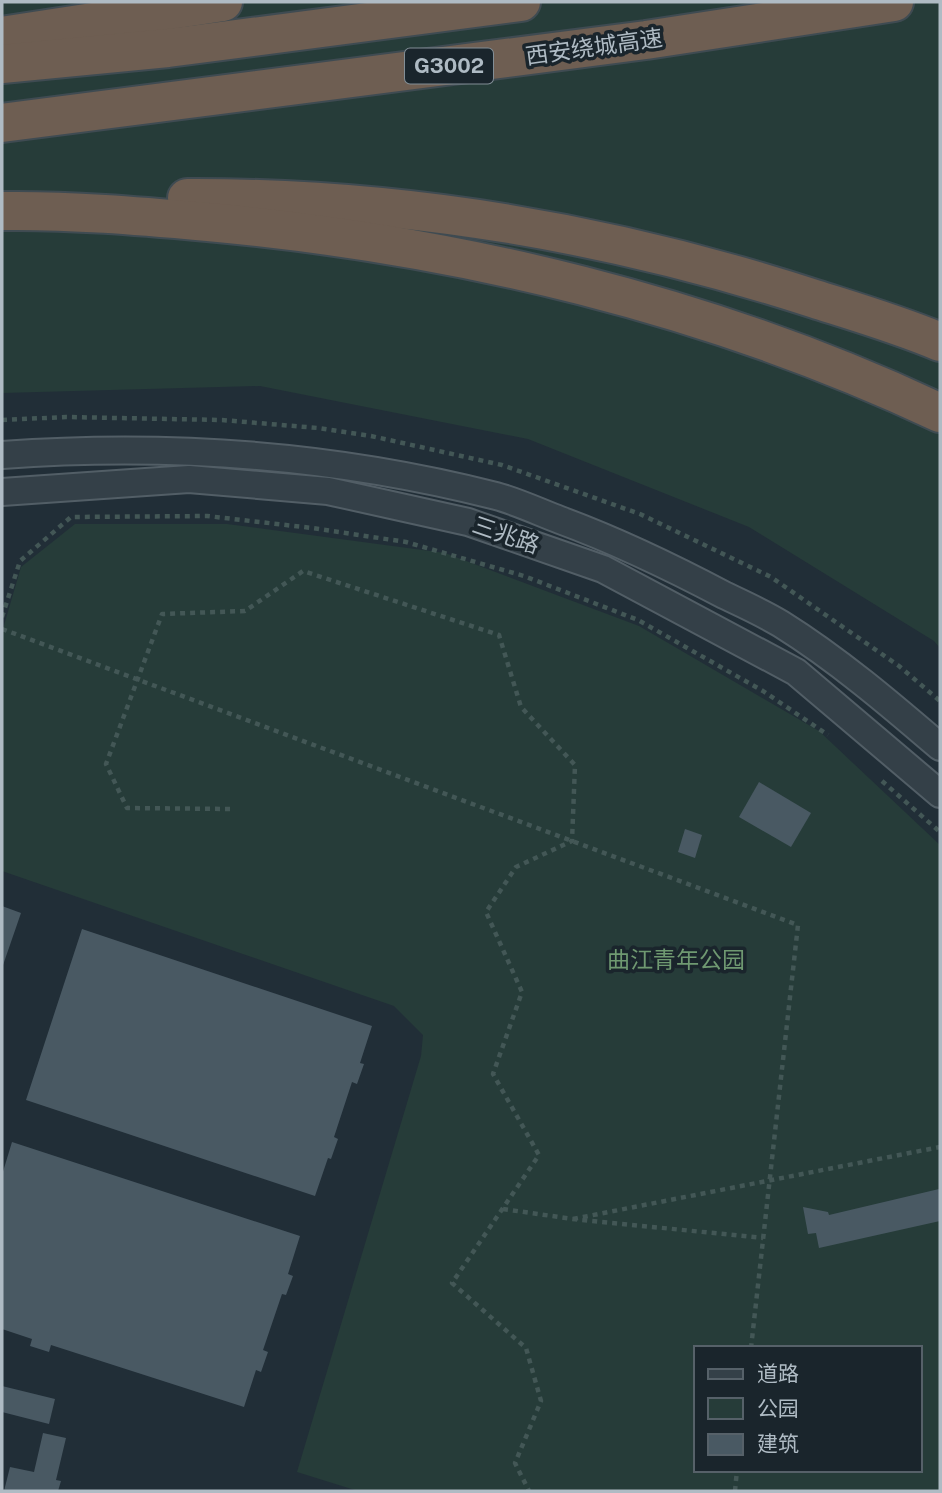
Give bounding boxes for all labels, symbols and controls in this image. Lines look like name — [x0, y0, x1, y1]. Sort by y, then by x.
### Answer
street label: 西安绕城高速 — [524, 24, 664, 69]
road number: G3002 — [405, 48, 493, 84]
street label: 三兆路 — [469, 511, 543, 559]
park label: 曲江青年公园 — [607, 946, 745, 973]
legend — [694, 1346, 921, 1472]
text: 道路 — [757, 1361, 799, 1386]
text: 公园 — [757, 1396, 799, 1421]
text: 建筑 — [757, 1431, 799, 1456]

